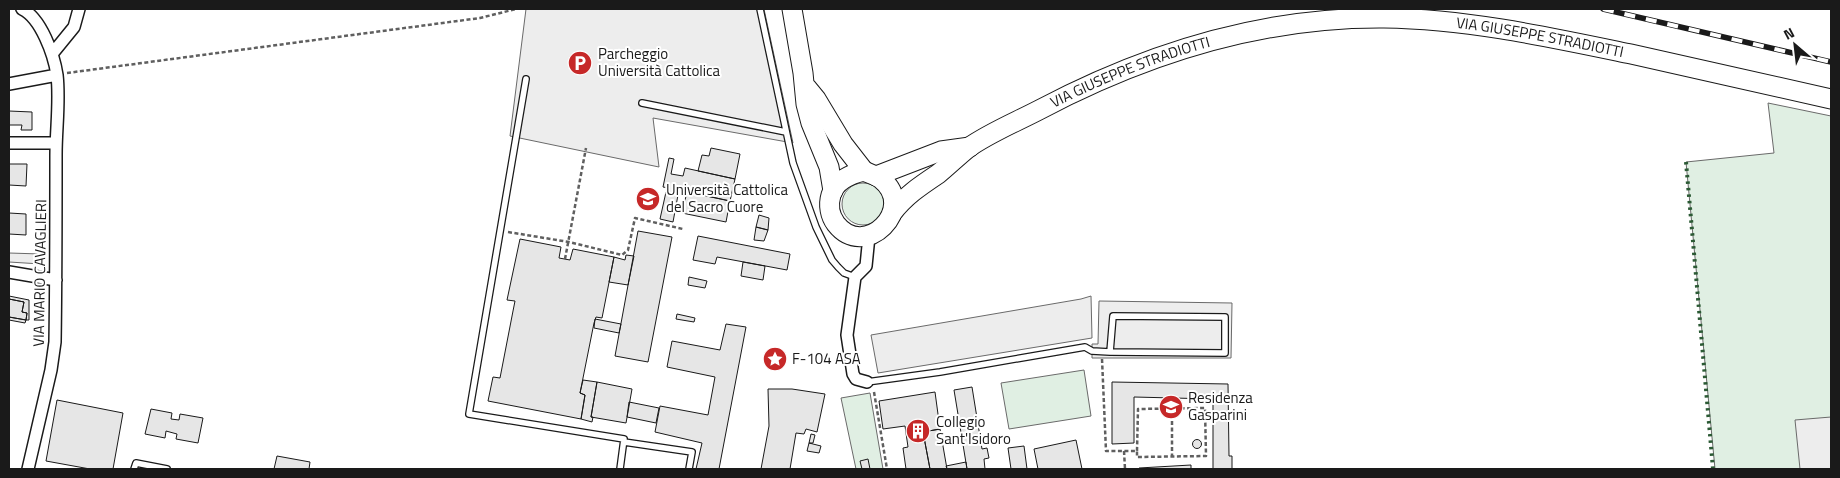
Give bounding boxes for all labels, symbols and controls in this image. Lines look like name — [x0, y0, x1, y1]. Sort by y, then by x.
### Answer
street label: VIA GIUSEPPE STRADIOTTI — [1455, 11, 1626, 63]
north arrow — [1770, 20, 1820, 70]
text: N — [1779, 22, 1798, 45]
street label: VIA GIUSEPPE STRADIOTTI — [1046, 30, 1212, 113]
place label: Parcheggio Università Cattolica — [598, 42, 721, 82]
parking icon: Parcheggio Università Cattolica — [567, 50, 593, 76]
place label: Università Cattolica del Sacro Cuore — [666, 178, 789, 218]
school or university icon: Università Cattolica del Sacro Cuore — [635, 186, 661, 212]
street label: VIA MARIO CAVAGLIERI — [27, 199, 52, 347]
place icon: F-104 ASA — [762, 346, 788, 372]
place label: F-104 ASA — [792, 347, 861, 370]
place label: Residenza Gasparini — [1188, 386, 1253, 426]
school or university icon: Residenza Gasparini — [1158, 394, 1184, 420]
place label: Collegio Sant'Isidoro — [936, 410, 1011, 450]
building icon: Collegio Sant'Isidoro — [905, 418, 931, 444]

